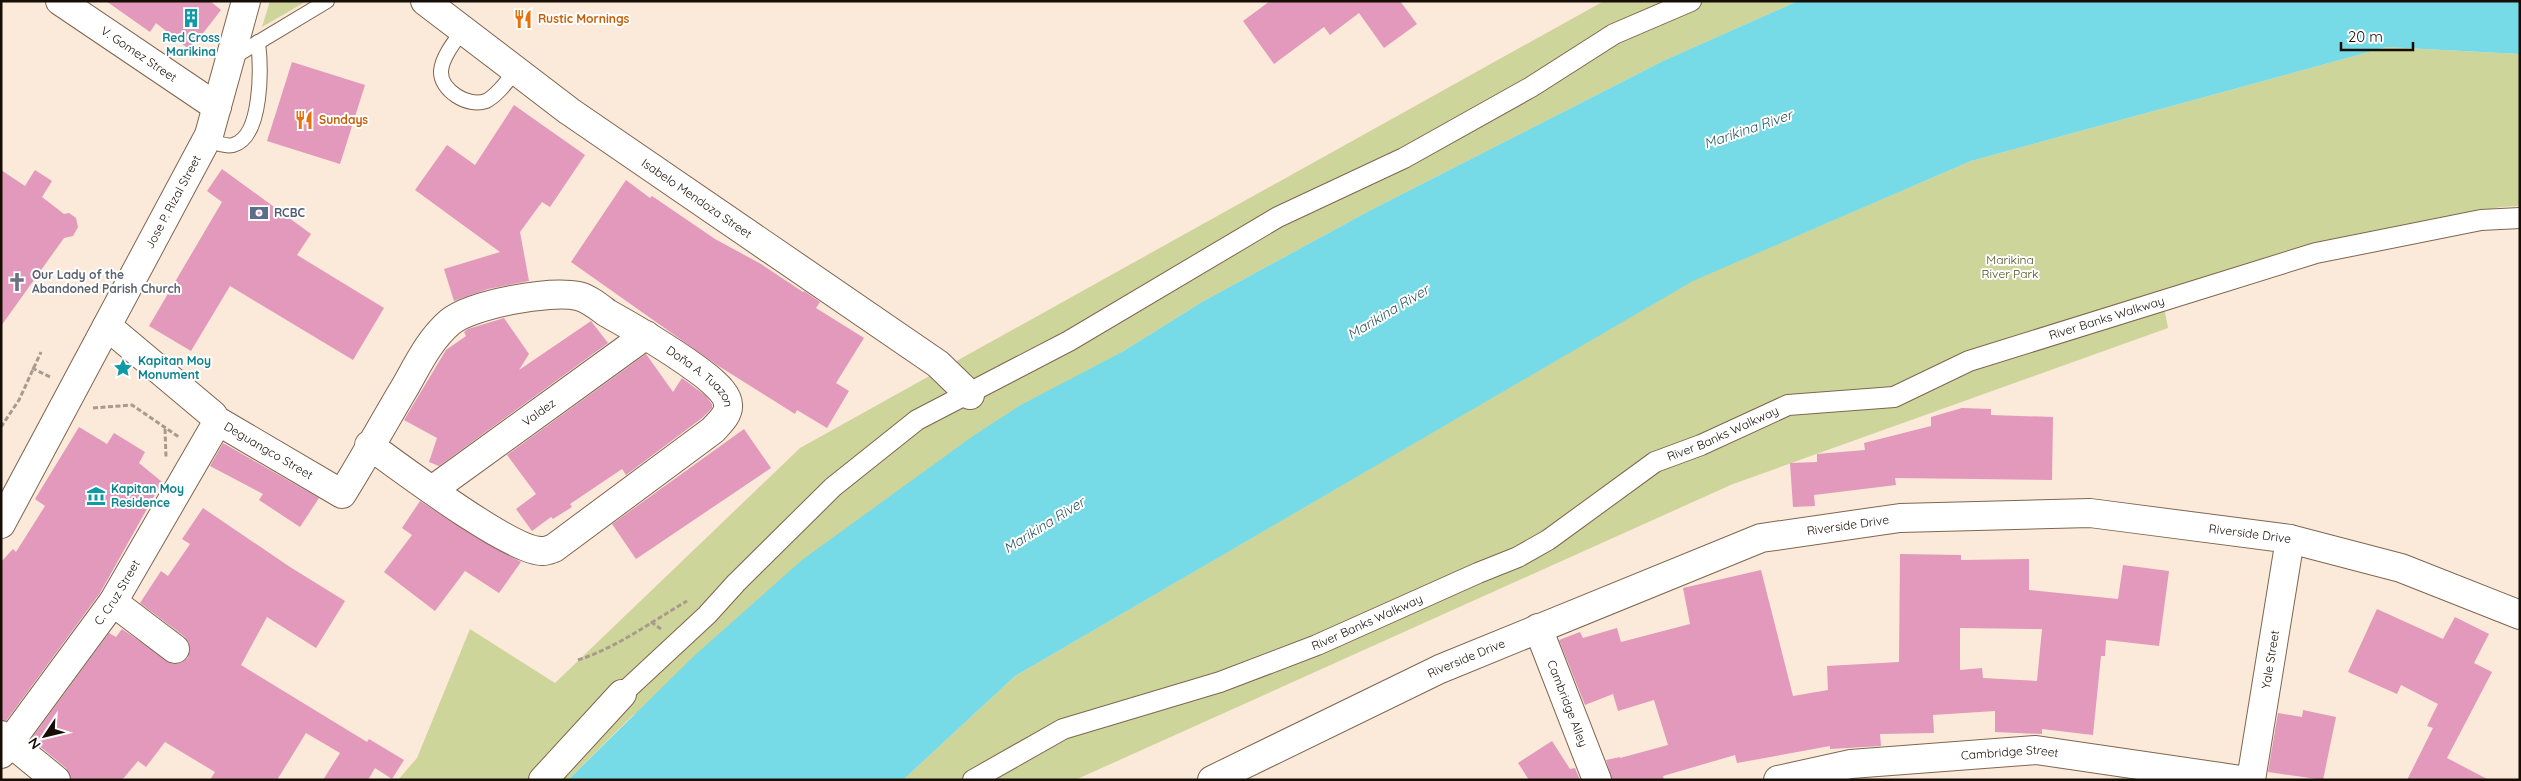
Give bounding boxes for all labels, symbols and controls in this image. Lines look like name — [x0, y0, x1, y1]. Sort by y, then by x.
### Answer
building icon: Red Cross Marikina — [180, 7, 202, 29]
restaurant icon: Rustic Mornings — [512, 8, 534, 30]
place label: Rustic Mornings — [538, 11, 629, 26]
scale bar — [2341, 20, 2414, 52]
street label: V. Gomez Street — [98, 23, 180, 85]
text: 20 m — [2348, 27, 2383, 46]
place label: Red Cross Marikina — [162, 30, 220, 59]
water label: Marikina River — [1701, 105, 1796, 153]
restaurant icon: Sundays — [293, 109, 315, 131]
place label: Sundays — [319, 112, 368, 127]
street label: Jose P. Rizal Street — [142, 153, 204, 251]
street label: Isabelo Mendoza Street — [639, 155, 755, 241]
bank icon: RCBC — [248, 202, 270, 224]
place label: RCBC — [274, 205, 306, 220]
park label: Marikina River Park — [1982, 252, 2038, 281]
place label: Our Lady of the Abandoned Parish Church — [32, 267, 181, 296]
church icon: Our Lady of the Abandoned Parish Church — [6, 271, 28, 293]
water label: Marikina River — [1344, 280, 1434, 343]
street label: River Banks Walkway — [2047, 293, 2166, 343]
street label: Doña A. Tuazon — [664, 342, 736, 408]
place label: Kapitan Moy Monument — [138, 353, 211, 382]
place icon: Kapitan Moy Monument — [112, 357, 134, 379]
street label: Valdez — [519, 395, 558, 429]
street label: River Banks Walkway — [1665, 402, 1781, 464]
street label: Deguangco Street — [221, 418, 316, 482]
place label: Kapitan Moy Residence — [111, 481, 184, 510]
museum icon: Kapitan Moy Residence — [85, 485, 107, 507]
water label: Marikina River — [1000, 492, 1089, 557]
street label: Riverside Drive — [1806, 512, 1890, 538]
street label: Riverside Drive — [2208, 521, 2292, 546]
street label: C. Cruz Street — [91, 557, 143, 628]
street label: River Banks Walkway — [1309, 591, 1425, 653]
street label: Yale Street — [2258, 629, 2282, 690]
street label: Riverside Drive — [1425, 635, 1507, 681]
street label: Cambridge Alley — [1544, 658, 1591, 749]
north arrow — [20, 711, 70, 761]
text: N — [24, 734, 45, 753]
street label: Cambridge Street — [1960, 742, 2060, 763]

